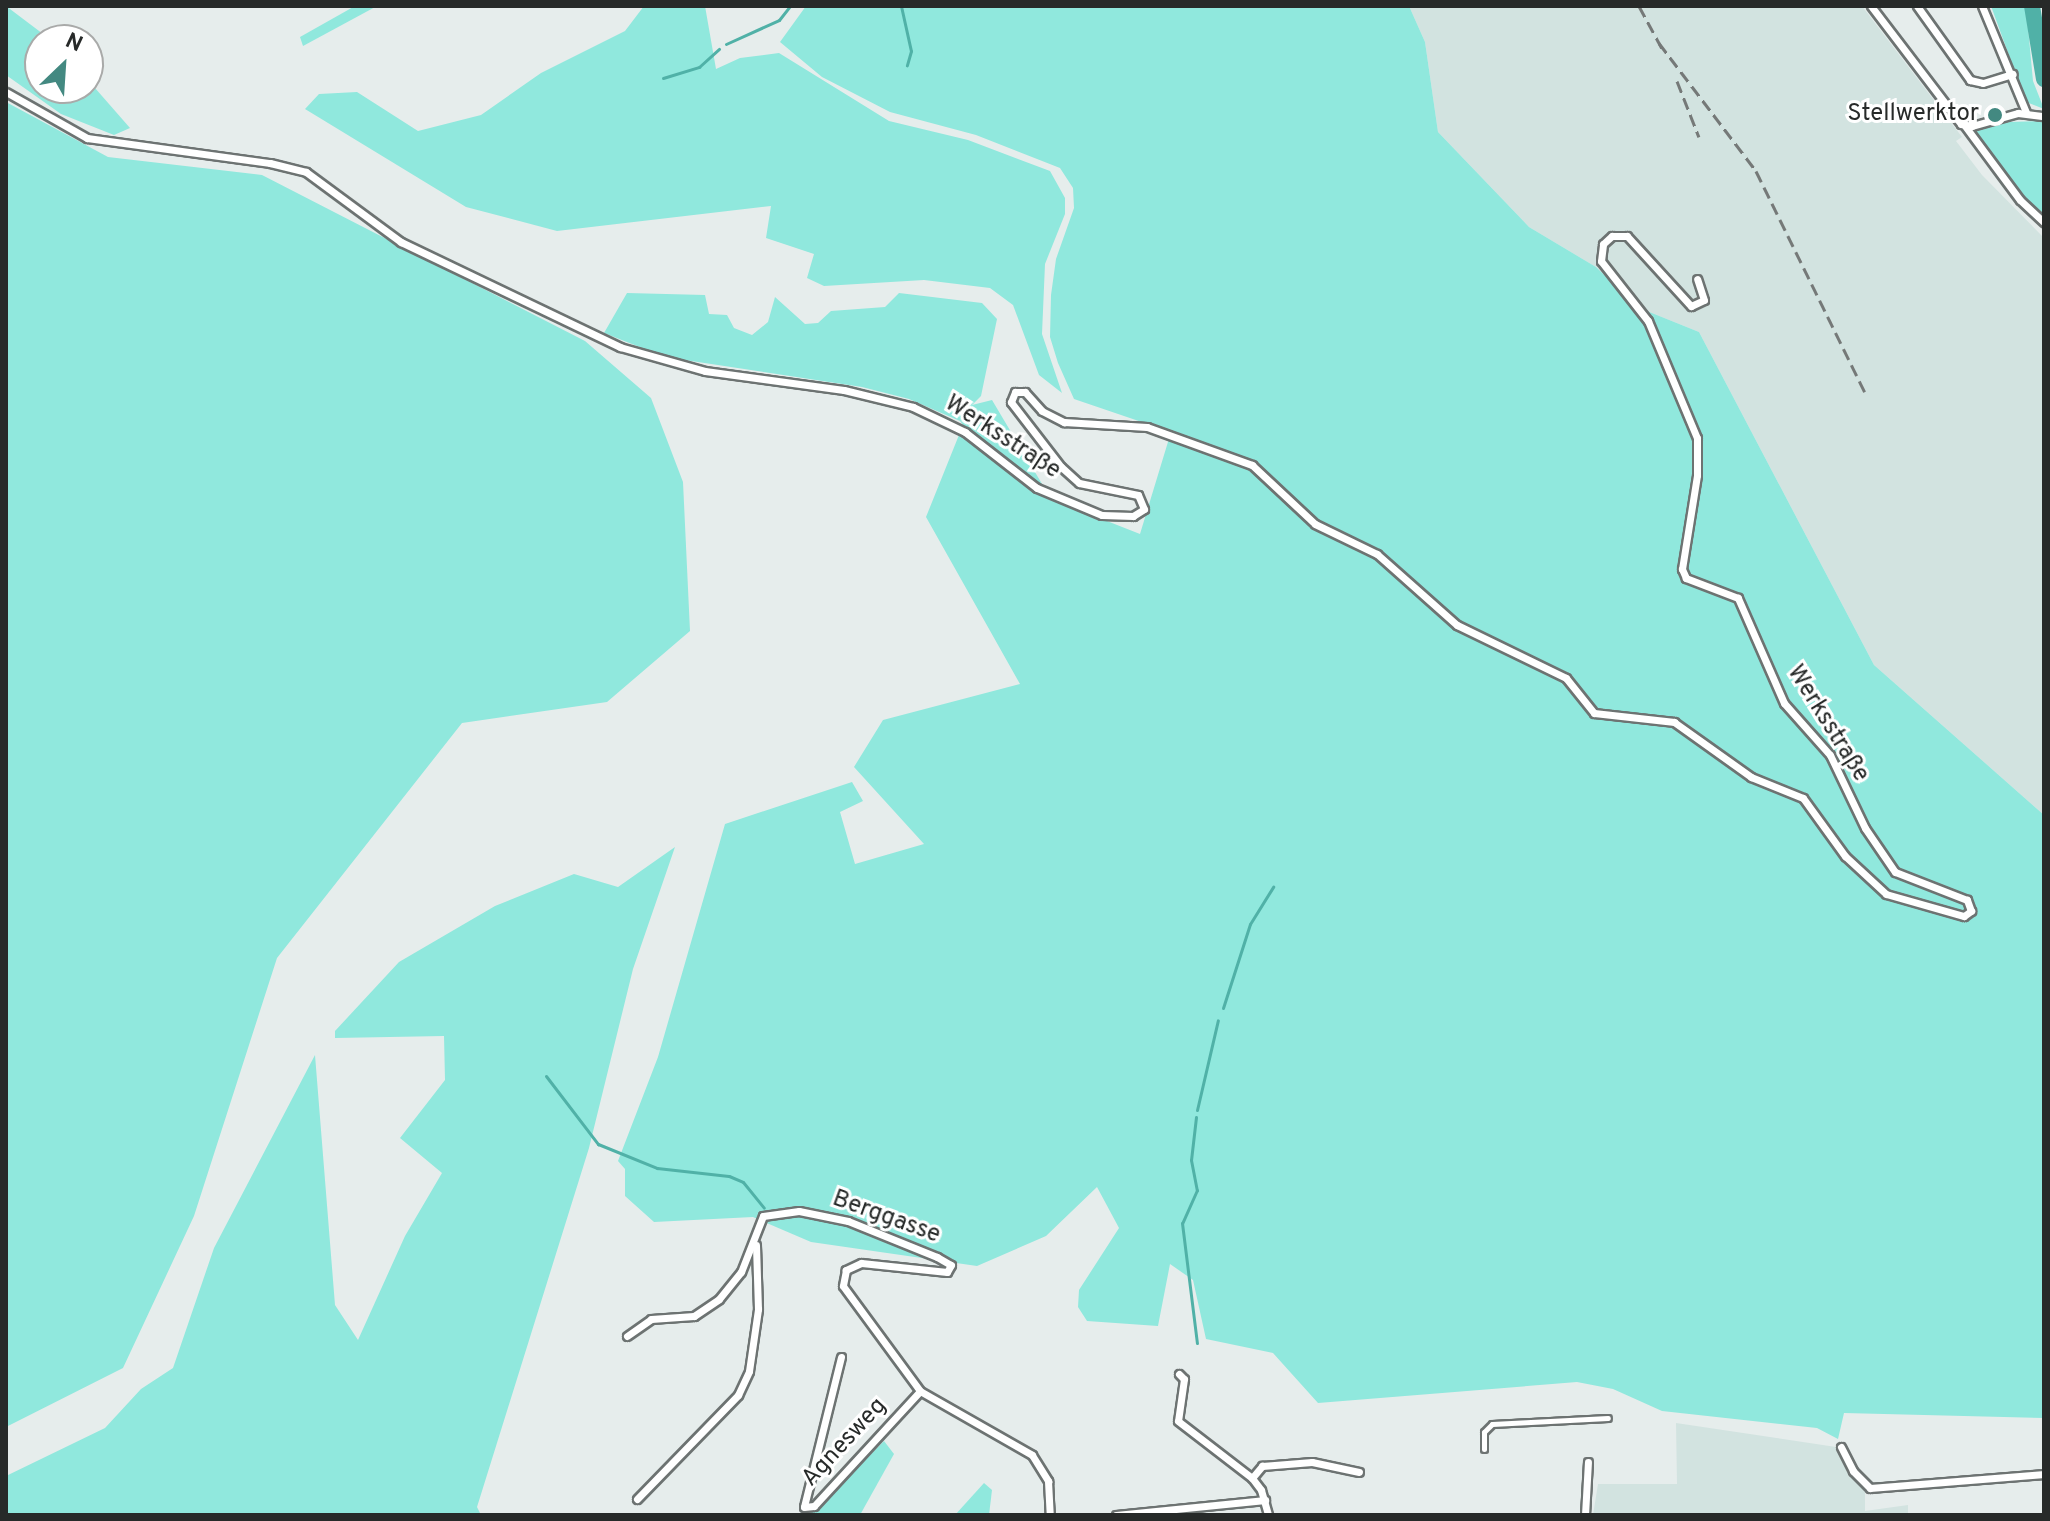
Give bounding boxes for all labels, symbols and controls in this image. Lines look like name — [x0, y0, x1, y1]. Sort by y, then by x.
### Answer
north arrow — [24, 24, 104, 104]
text: N — [61, 28, 86, 59]
place label: Stellwerktor — [1847, 101, 1979, 129]
marker: Stellwerktor — [1986, 106, 2004, 124]
street label: Werksstraße — [939, 390, 1065, 486]
street label: Werksstraße — [1780, 660, 1874, 788]
street label: Berggasse — [828, 1185, 944, 1251]
street label: Agnesweg — [797, 1393, 893, 1493]

